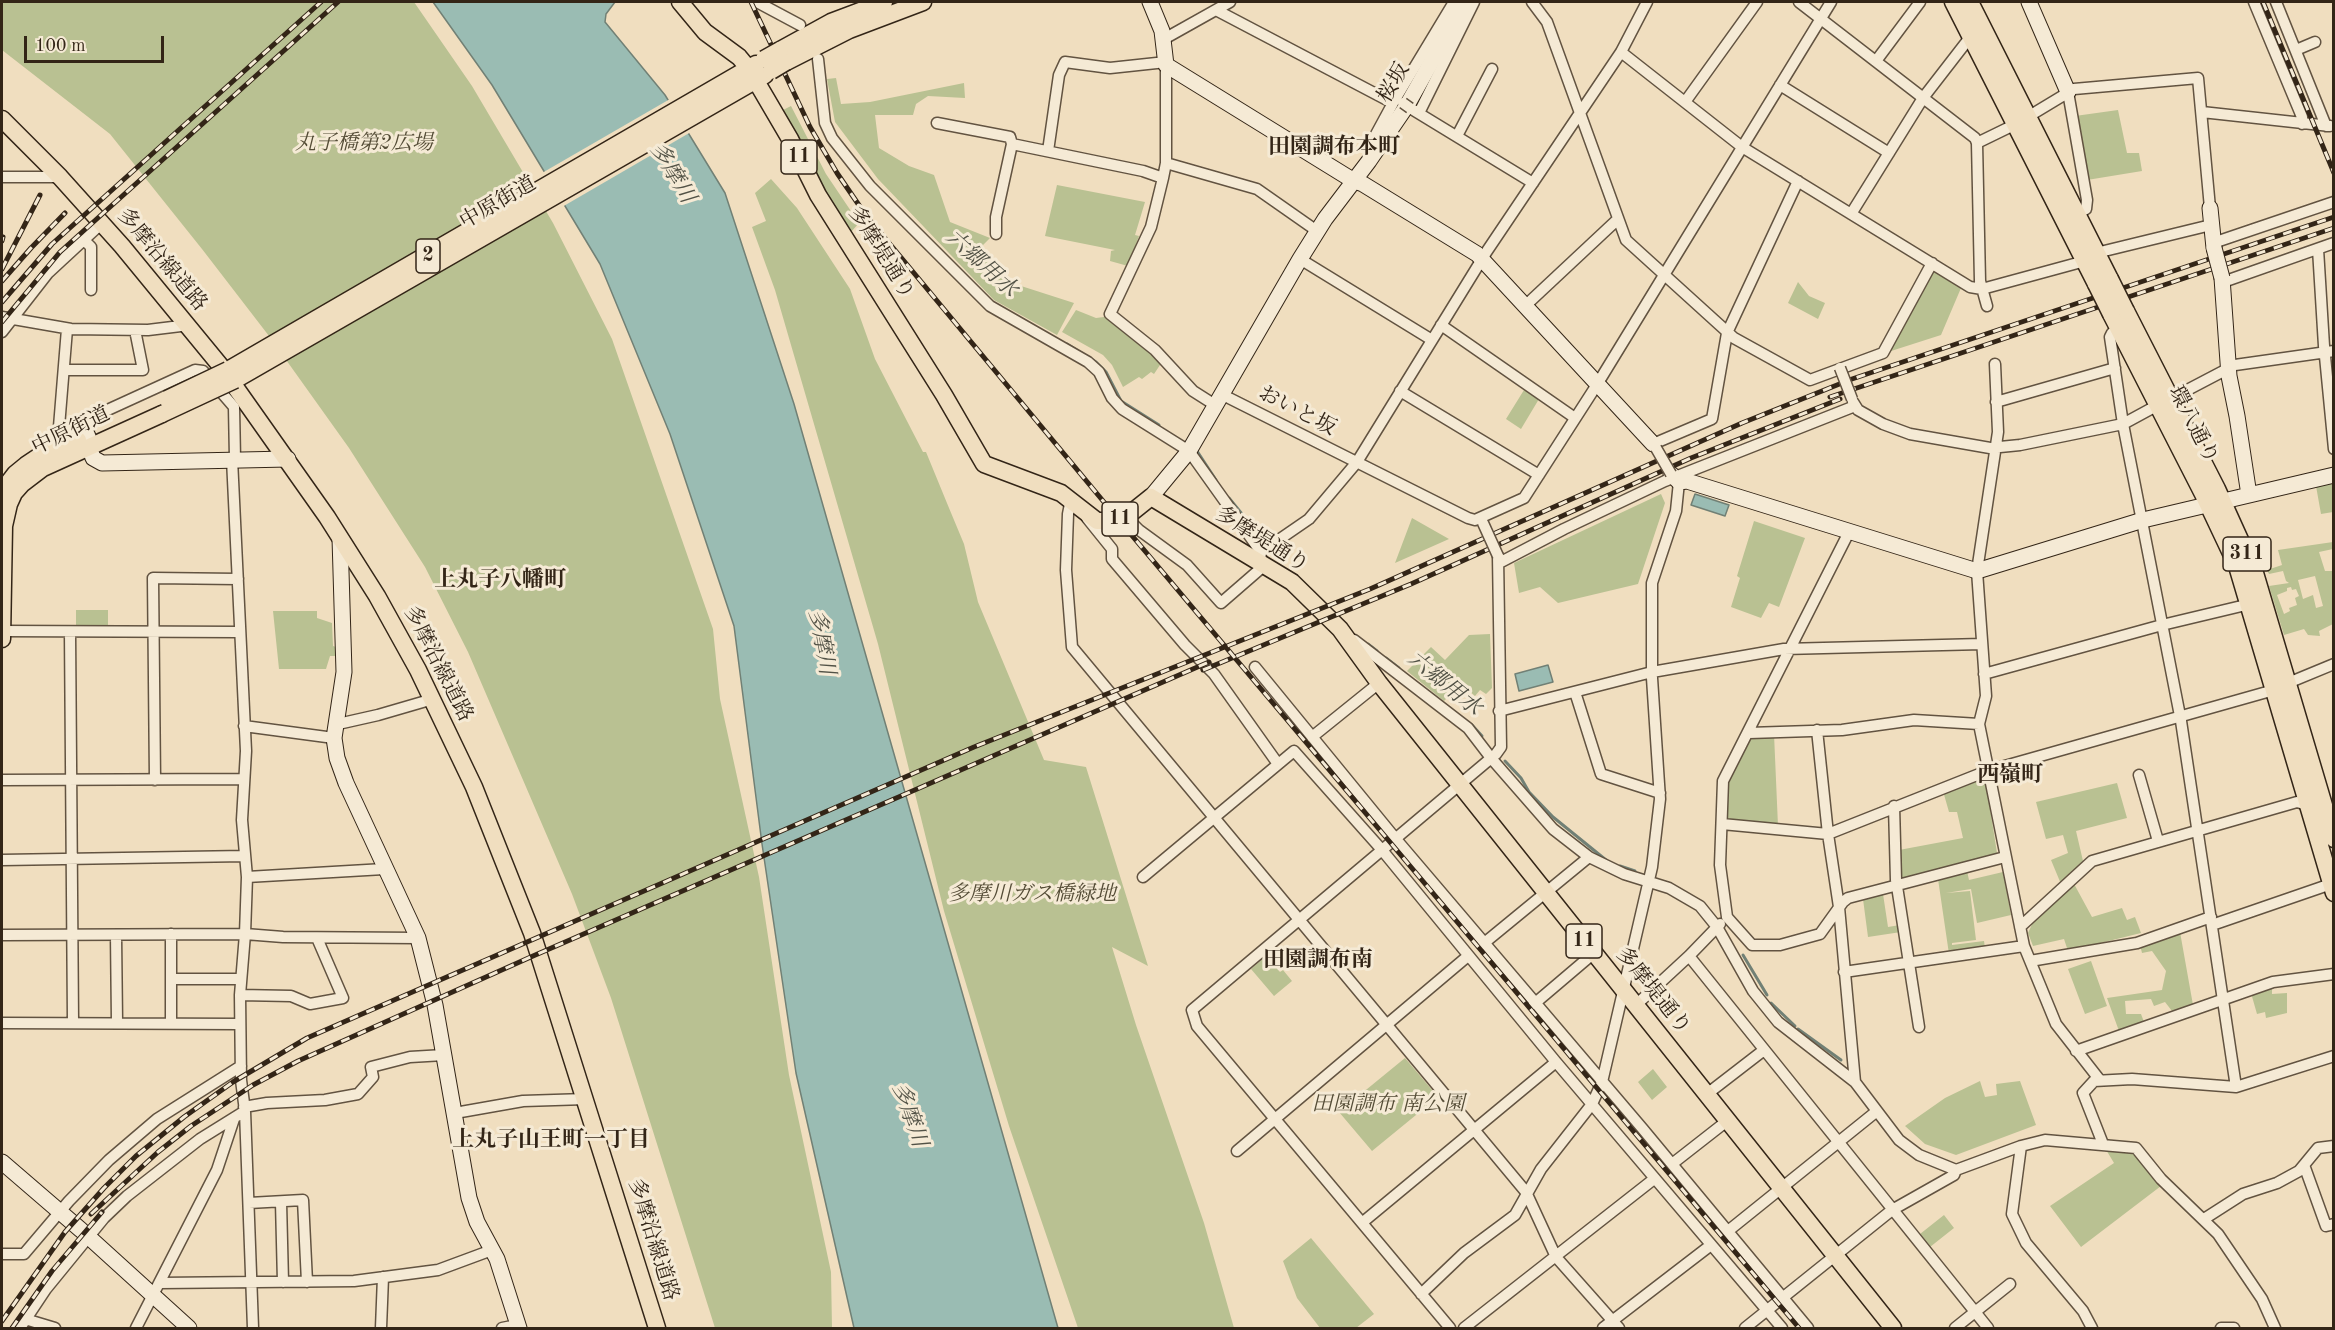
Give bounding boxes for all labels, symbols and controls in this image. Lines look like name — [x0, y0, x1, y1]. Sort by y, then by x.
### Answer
scale bar — [27, 24, 166, 62]
text: 100 m — [35, 37, 86, 55]
street label: 桜坂 — [1373, 59, 1415, 107]
park label: 丸子橋第2広場 — [295, 130, 433, 156]
district label: 田園調布本町 — [1268, 134, 1400, 160]
water label: 多摩川 — [644, 138, 700, 208]
road number: 11 — [781, 140, 817, 174]
street label: 中原街道 — [455, 171, 541, 235]
street label: 多摩堤通り — [842, 202, 920, 304]
street label: 多摩沿線道路 — [112, 204, 212, 316]
water label: 六郷用水 — [939, 225, 1023, 303]
road number: 2 — [416, 239, 440, 273]
street label: おいと坂 — [1254, 381, 1340, 441]
street label: 環八通り — [2163, 382, 2223, 468]
street label: 中原街道 — [28, 401, 114, 461]
street label: 多摩堤通り — [1211, 501, 1313, 579]
road number: 11 — [1102, 502, 1138, 536]
road number: 311 — [2223, 537, 2271, 571]
district label: 上丸子八幡町 — [434, 567, 566, 593]
street label: 多摩沿線道路 — [398, 602, 478, 726]
water label: 多摩川 — [802, 607, 840, 677]
water label: 六郷用水 — [1401, 646, 1487, 722]
district label: 西嶺町 — [1977, 762, 2043, 788]
park label: 多摩川ガス橋緑地 — [948, 881, 1116, 907]
road number: 11 — [1566, 924, 1602, 958]
street label: 多摩堤通り — [1610, 942, 1696, 1040]
district label: 田園調布南 — [1263, 947, 1373, 973]
water label: 多摩川 — [886, 1080, 932, 1150]
park label: 田園調布 南公園 — [1312, 1091, 1464, 1117]
district label: 上丸子山王町一丁目 — [452, 1127, 650, 1153]
street label: 多摩沿線道路 — [623, 1176, 683, 1304]

